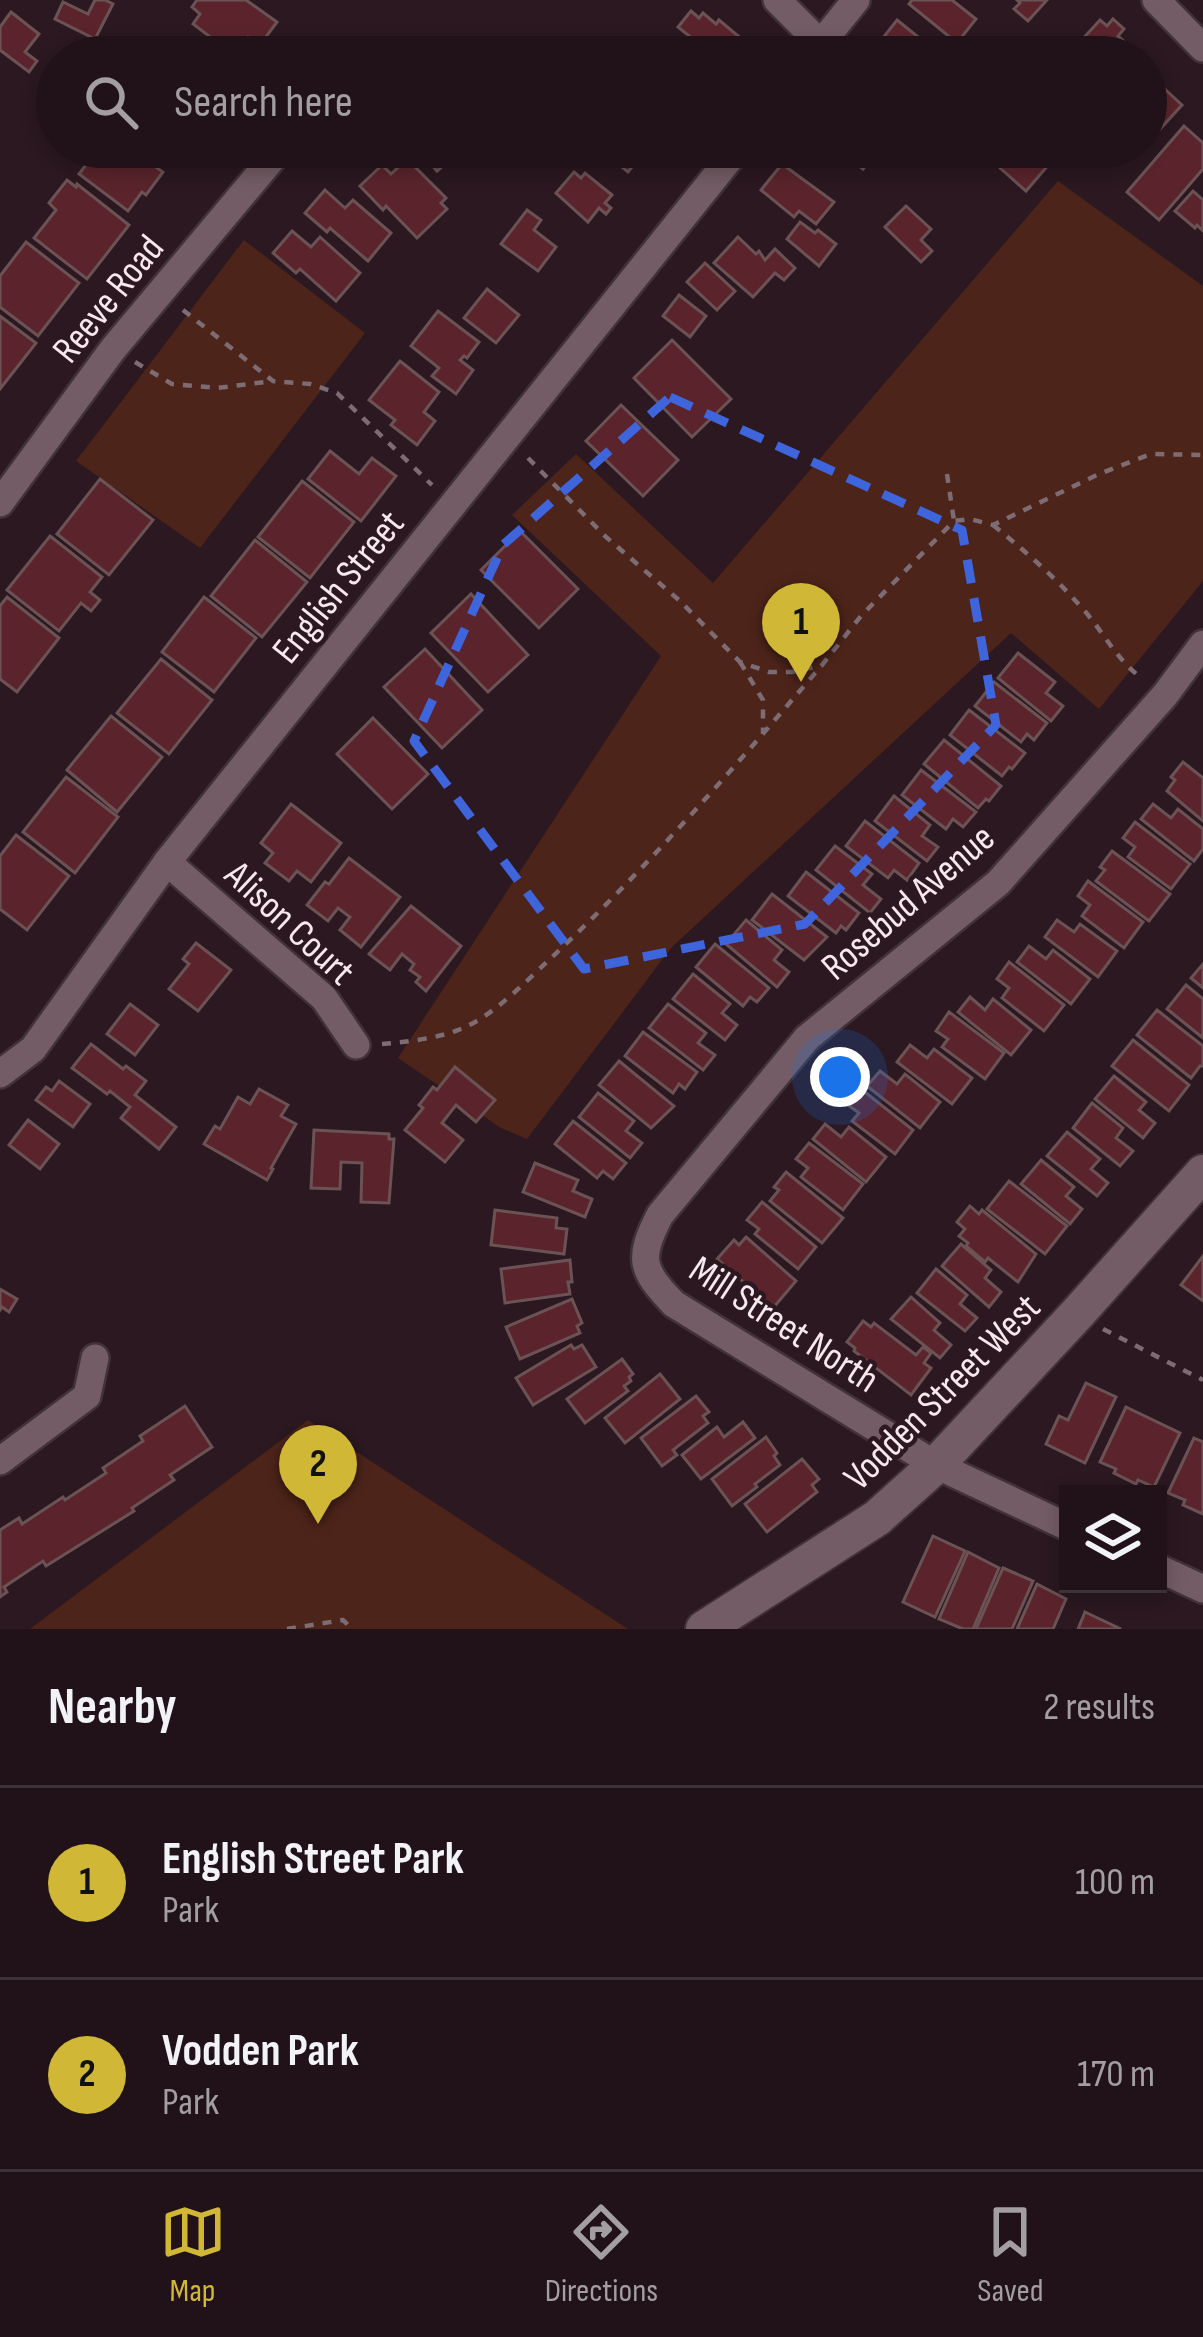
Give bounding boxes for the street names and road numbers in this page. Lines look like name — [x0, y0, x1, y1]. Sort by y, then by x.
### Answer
street label: Reeve Road — [43, 226, 174, 373]
street label: English Street — [263, 502, 415, 673]
street label: Rosebud Avenue — [813, 815, 1005, 991]
street label: Alison Court — [214, 851, 364, 996]
street label: Mill Street North — [680, 1247, 887, 1404]
street label: Vodden Street West — [835, 1285, 1051, 1501]

